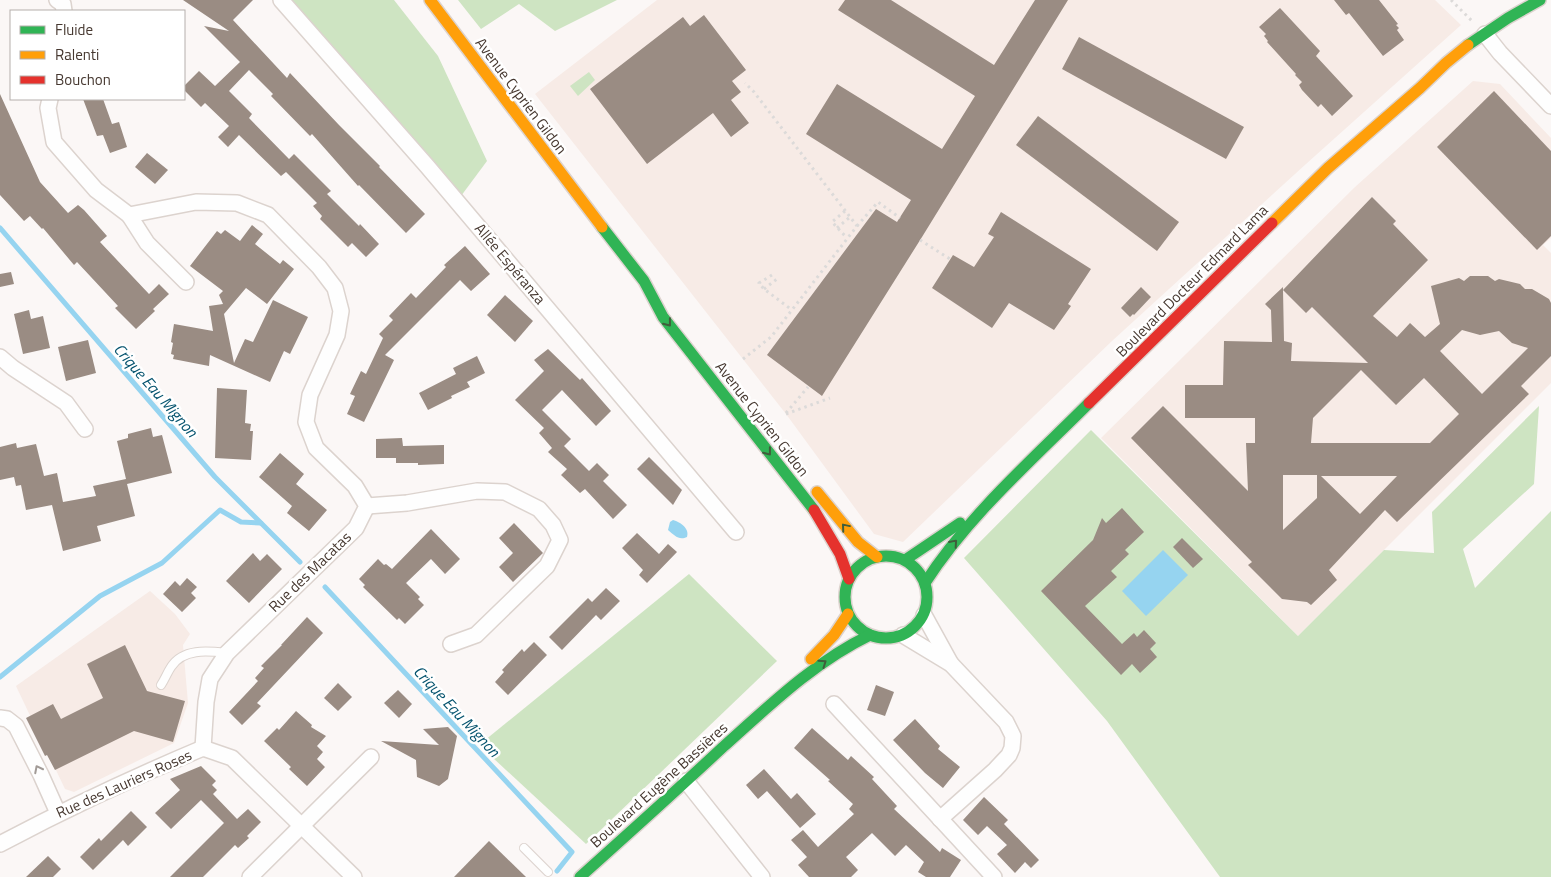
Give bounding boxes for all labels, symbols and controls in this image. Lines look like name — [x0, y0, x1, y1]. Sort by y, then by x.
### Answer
legend — [10, 10, 185, 100]
text: Fluide — [55, 18, 93, 41]
street label: Avenue Cyprien Gildon — [470, 33, 573, 159]
text: Ralenti — [55, 43, 99, 66]
text: Bouchon — [55, 68, 111, 91]
street label: Boulevard Docteur Edmard Lama — [1110, 199, 1273, 362]
street label: Allée Espéranza — [469, 218, 552, 310]
one-way arrow — [663, 318, 672, 327]
water label: Crique Eau Mignon — [108, 338, 204, 443]
street label: Avenue Cyprien Gildon — [710, 356, 815, 481]
one-way arrow — [763, 446, 772, 455]
one-way arrow — [843, 524, 851, 533]
street label: Rue des Macatas — [263, 526, 356, 617]
one-way arrow — [948, 540, 957, 549]
water label: Crique Eau Mignon — [408, 660, 507, 763]
one-way arrow — [817, 660, 827, 669]
street label: Boulevard Eugène Bassières — [585, 716, 733, 853]
street label: Rue des Lauriers Roses — [52, 743, 195, 824]
one-way arrow — [34, 765, 44, 774]

